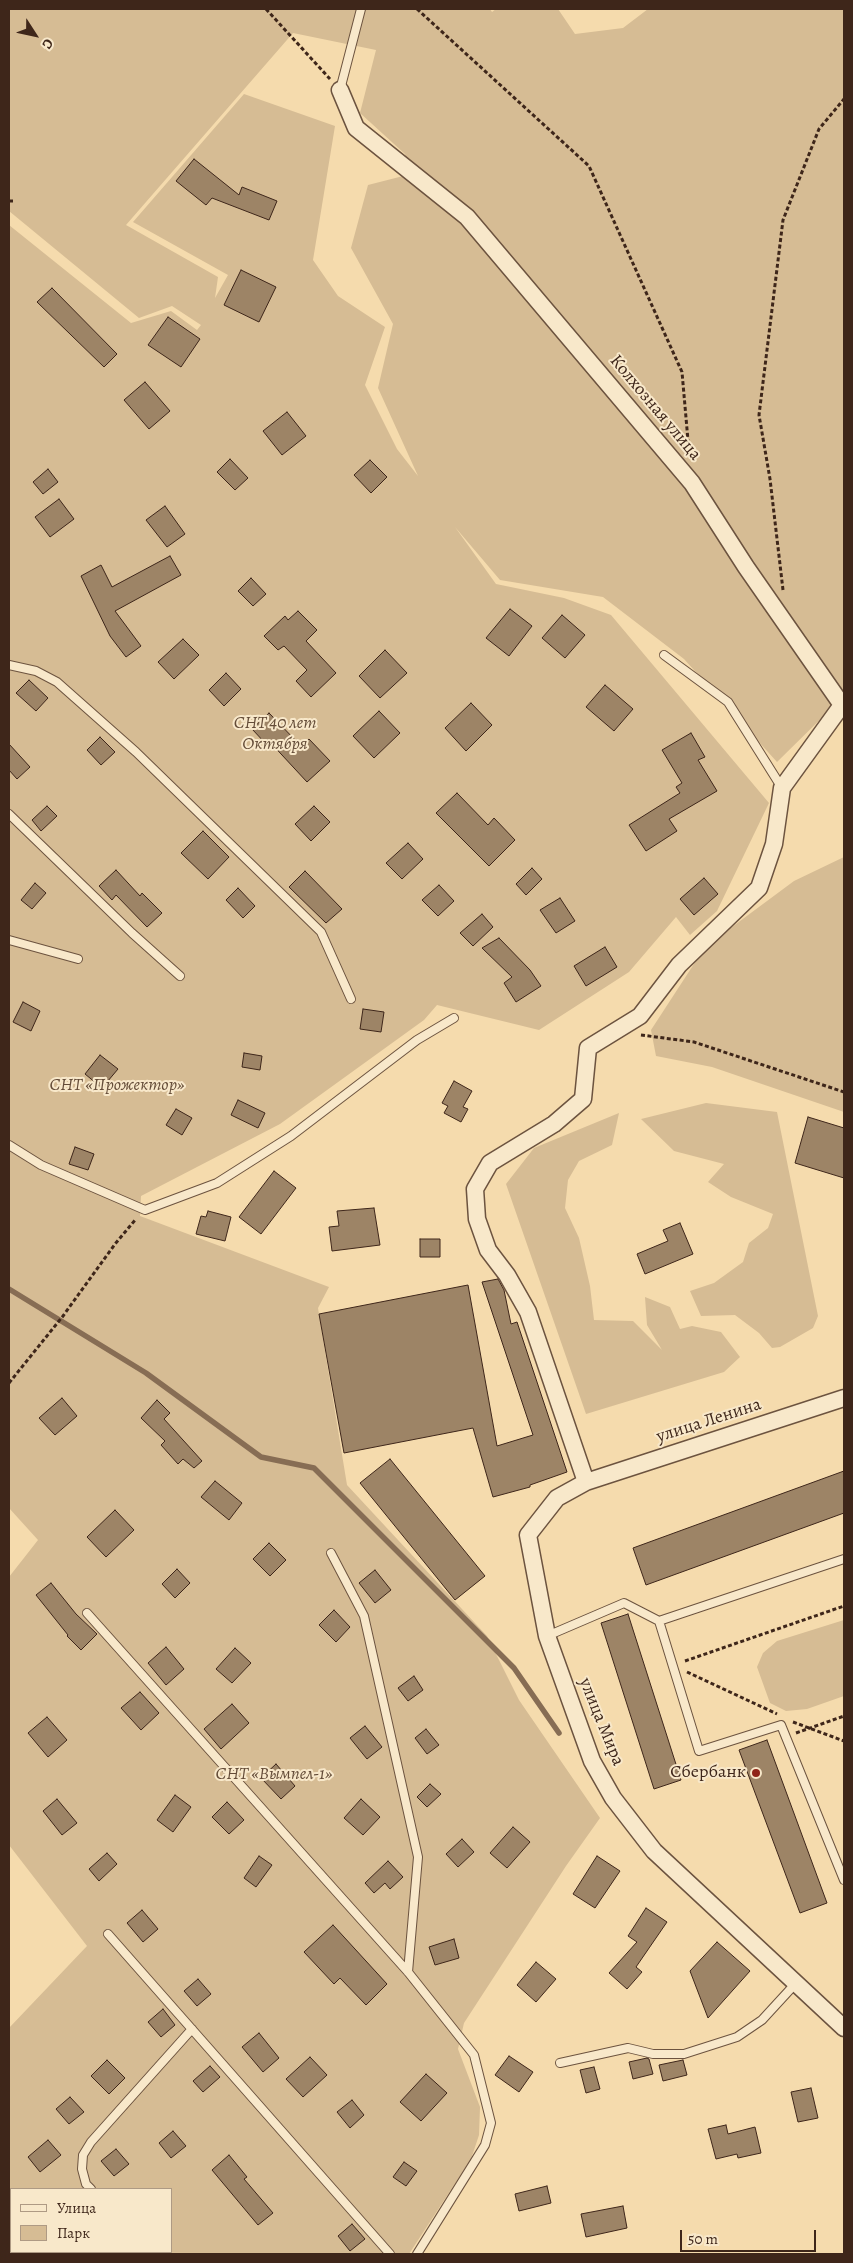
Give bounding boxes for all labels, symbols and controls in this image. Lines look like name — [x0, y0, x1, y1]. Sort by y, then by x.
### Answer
north arrow — [10, 10, 60, 60]
text: С — [37, 35, 58, 53]
street label: Колхозная улица — [605, 351, 705, 465]
park label: СНТ 40 лет Октября — [234, 713, 316, 756]
park label: СНТ «Прожектор» — [50, 1075, 184, 1097]
street label: улица Ленина — [654, 1394, 764, 1448]
street label: улица Мира — [574, 1675, 628, 1769]
place label: Сбербанк — [670, 1762, 746, 1784]
park label: СНТ «Вымпел-1» — [216, 1764, 332, 1786]
marker: Сбербанк — [750, 1767, 762, 1779]
legend — [10, 2188, 172, 2253]
text: Улица — [57, 2198, 96, 2218]
scale bar — [683, 2220, 819, 2252]
text: Парк — [57, 2223, 90, 2243]
text: 50 m — [688, 2229, 718, 2249]

